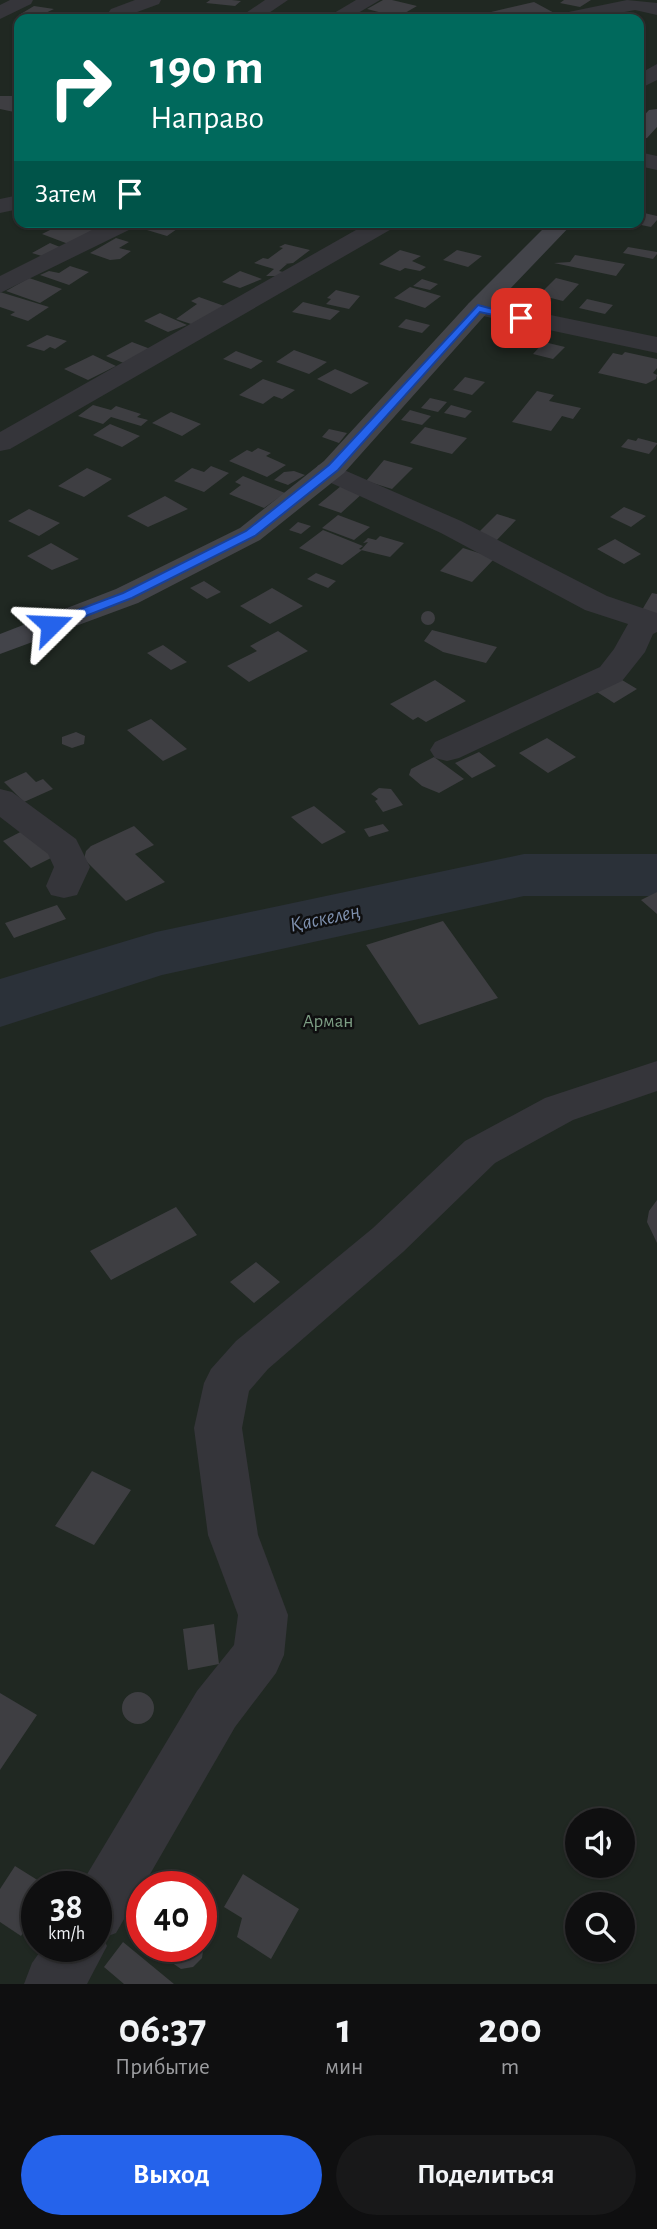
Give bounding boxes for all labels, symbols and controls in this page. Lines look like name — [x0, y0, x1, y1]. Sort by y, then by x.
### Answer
icon: right — [35, 42, 126, 133]
text: 190 m — [150, 44, 264, 93]
text: Направо — [150, 102, 264, 134]
icon: arrive — [111, 175, 149, 213]
text: Затем — [35, 181, 97, 207]
pin — [491, 288, 551, 348]
icon: arrive — [502, 299, 540, 337]
position arrow — [14, 588, 88, 662]
water label: Қаскелең — [288, 900, 362, 936]
park label: Арман — [303, 1012, 353, 1031]
map controls — [565, 1808, 635, 1962]
button: sound — [565, 1808, 635, 1878]
speed limit sign: 40 — [126, 1871, 217, 1962]
text: 38 — [50, 1890, 83, 1925]
button: search — [565, 1892, 635, 1962]
text: km/h — [48, 1925, 85, 1943]
text: 06:37 — [118, 2008, 207, 2050]
text: 1 — [337, 2008, 352, 2050]
text: 200 — [478, 2008, 542, 2050]
text: Прибытие — [115, 2056, 210, 2079]
text: мин — [325, 2056, 363, 2079]
text: m — [501, 2056, 519, 2079]
button: Выход — [21, 2135, 322, 2215]
button: Поделиться — [336, 2135, 636, 2215]

